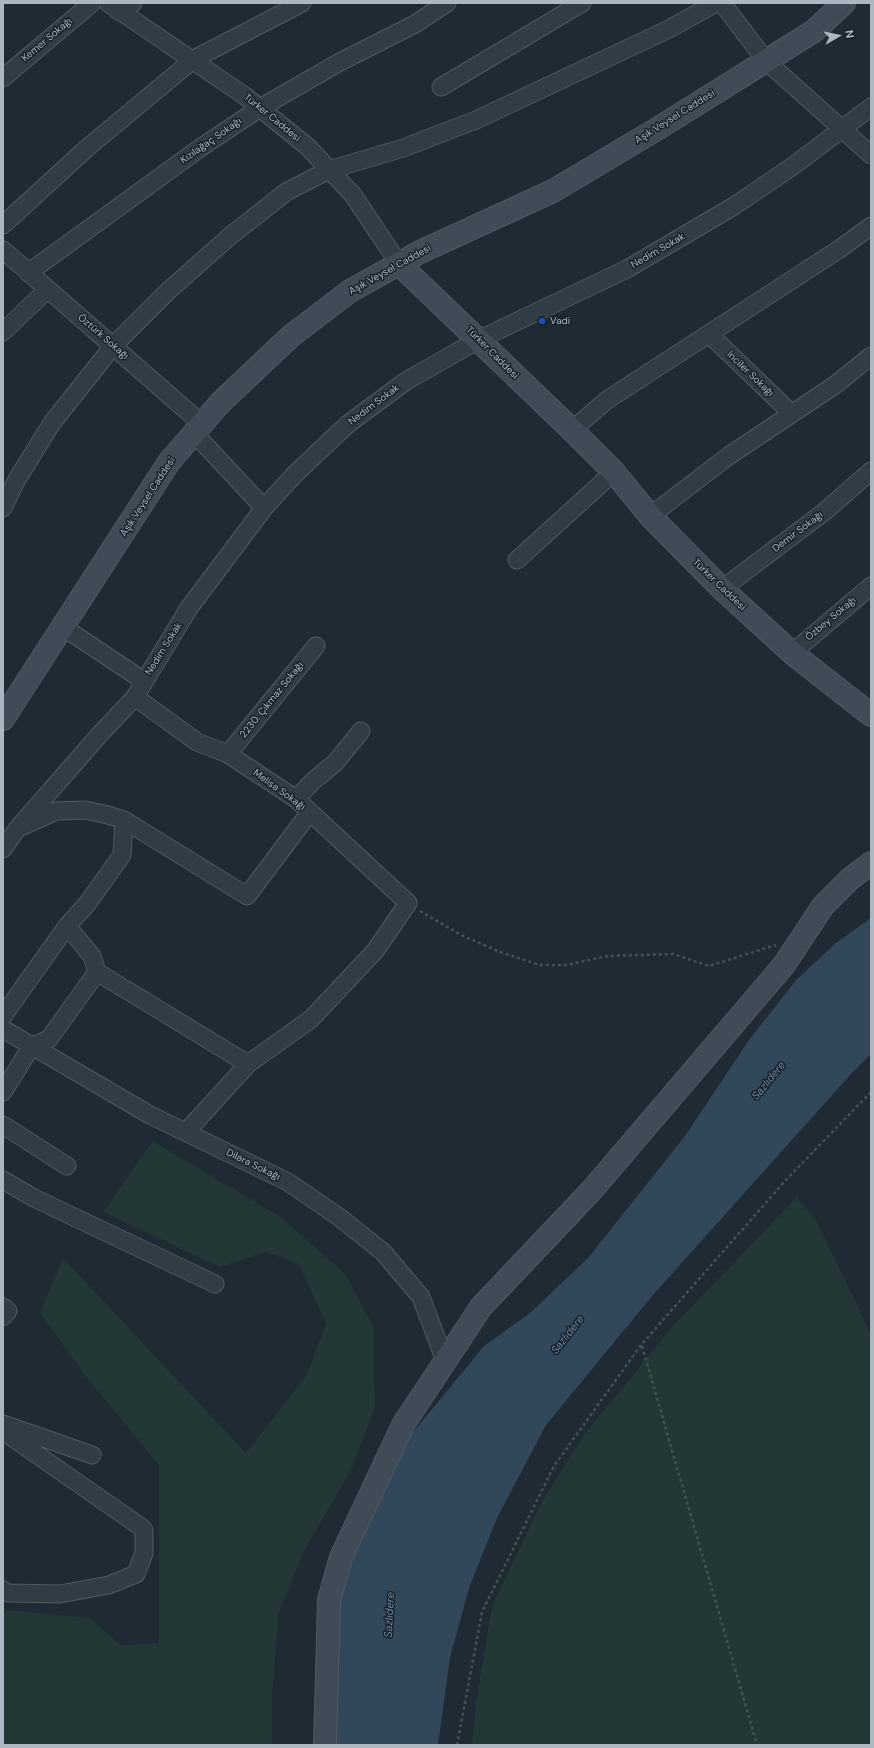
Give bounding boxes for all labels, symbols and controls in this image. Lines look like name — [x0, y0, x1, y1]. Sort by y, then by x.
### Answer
street label: Kemer Sokağı — [19, 15, 75, 65]
north arrow — [818, 16, 858, 56]
text: N — [842, 29, 857, 39]
street label: Aşık Veysel Caddesi — [633, 87, 717, 147]
street label: Türker Caddesi — [241, 91, 303, 145]
street label: Kızılağaç Sokağı — [178, 115, 244, 167]
street label: Nedim Sokak — [629, 231, 687, 271]
street label: Aşık Veysel Caddesi — [347, 242, 433, 298]
street label: Öztürk Sokağı — [75, 312, 131, 362]
place label: Vadi — [550, 315, 570, 327]
marker: Vadi — [537, 316, 547, 326]
street label: Türker Caddesi — [463, 324, 521, 382]
street label: İnciler Sokağı — [724, 349, 776, 399]
street label: Nedim Sokak — [346, 382, 402, 428]
street label: Aşık Veysel Caddesi — [118, 455, 178, 539]
street label: Demir Sokağı — [770, 509, 826, 555]
street label: Türker Caddesi — [690, 557, 748, 613]
street label: Özbey Sokağı — [803, 594, 859, 644]
street label: Nedim Sokak — [143, 620, 185, 678]
street label: 2230. Çıkmaz Sokağı — [238, 659, 306, 741]
street label: Melisa Sokağı — [250, 767, 308, 813]
water label: Sazlıdere — [749, 1059, 789, 1103]
street label: Dilara Sokağı — [224, 1147, 282, 1183]
water label: Sazlıdere — [549, 1313, 587, 1357]
water label: Sazlıdere — [382, 1592, 398, 1638]

